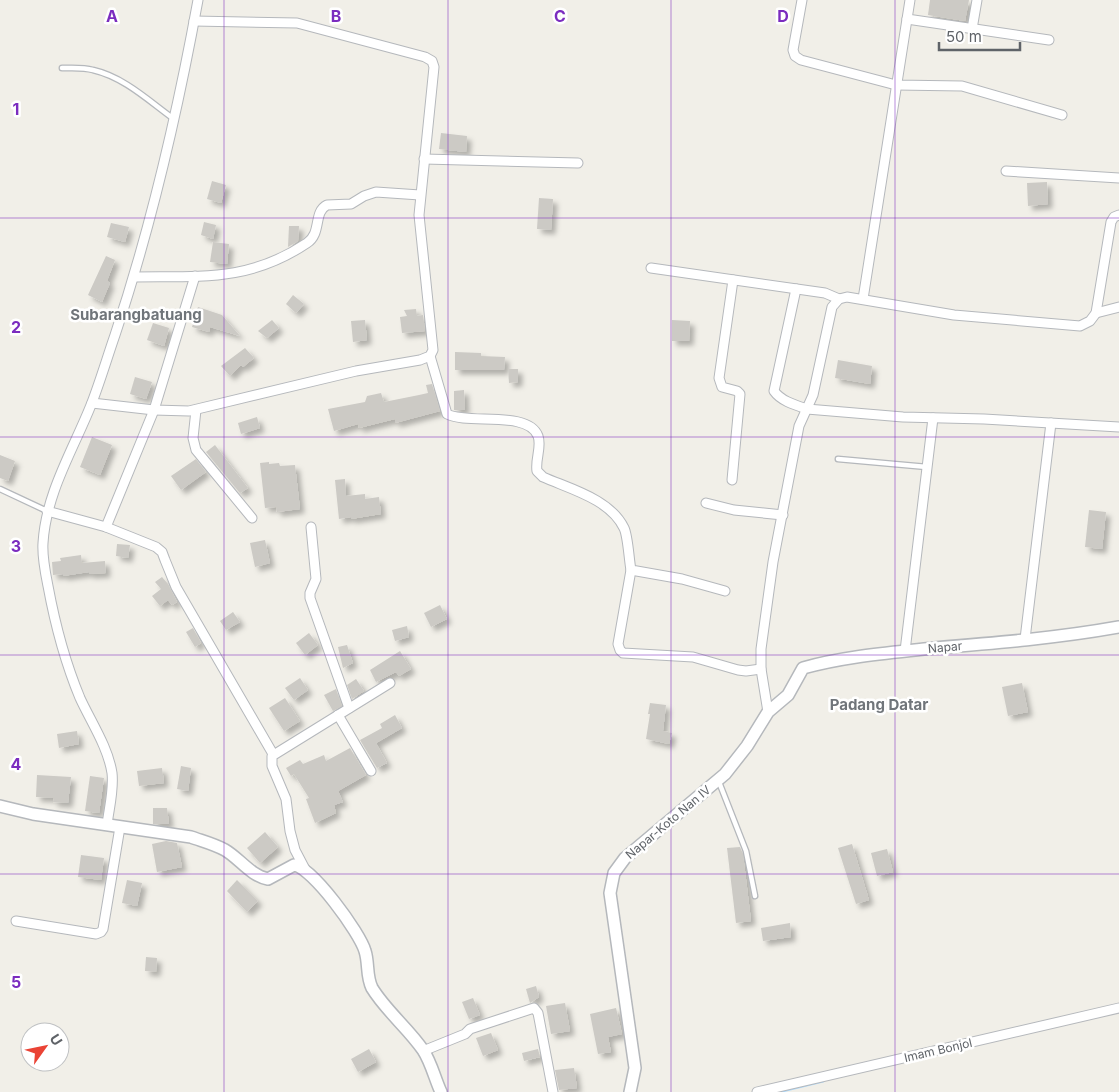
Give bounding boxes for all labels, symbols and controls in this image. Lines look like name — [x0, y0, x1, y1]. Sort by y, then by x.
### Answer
text: A — [106, 6, 118, 26]
text: B — [331, 6, 341, 26]
text: C — [554, 6, 566, 26]
text: D — [777, 6, 789, 26]
scale bar — [939, 20, 1020, 52]
text: 50 m — [946, 27, 982, 46]
text: 1 — [13, 99, 19, 119]
district label: Subarangbatuang — [70, 305, 202, 324]
text: 2 — [11, 317, 21, 337]
text: 3 — [11, 536, 21, 556]
street label: Napar — [927, 638, 963, 656]
district label: Padang Datar — [830, 695, 928, 714]
text: 4 — [11, 754, 22, 774]
street label: Napar-Koto Nan IV — [622, 782, 714, 862]
text: 5 — [11, 972, 21, 992]
north arrow — [20, 1022, 70, 1072]
text: U — [46, 1031, 66, 1049]
street label: Imam Bonjol — [902, 1035, 974, 1065]

